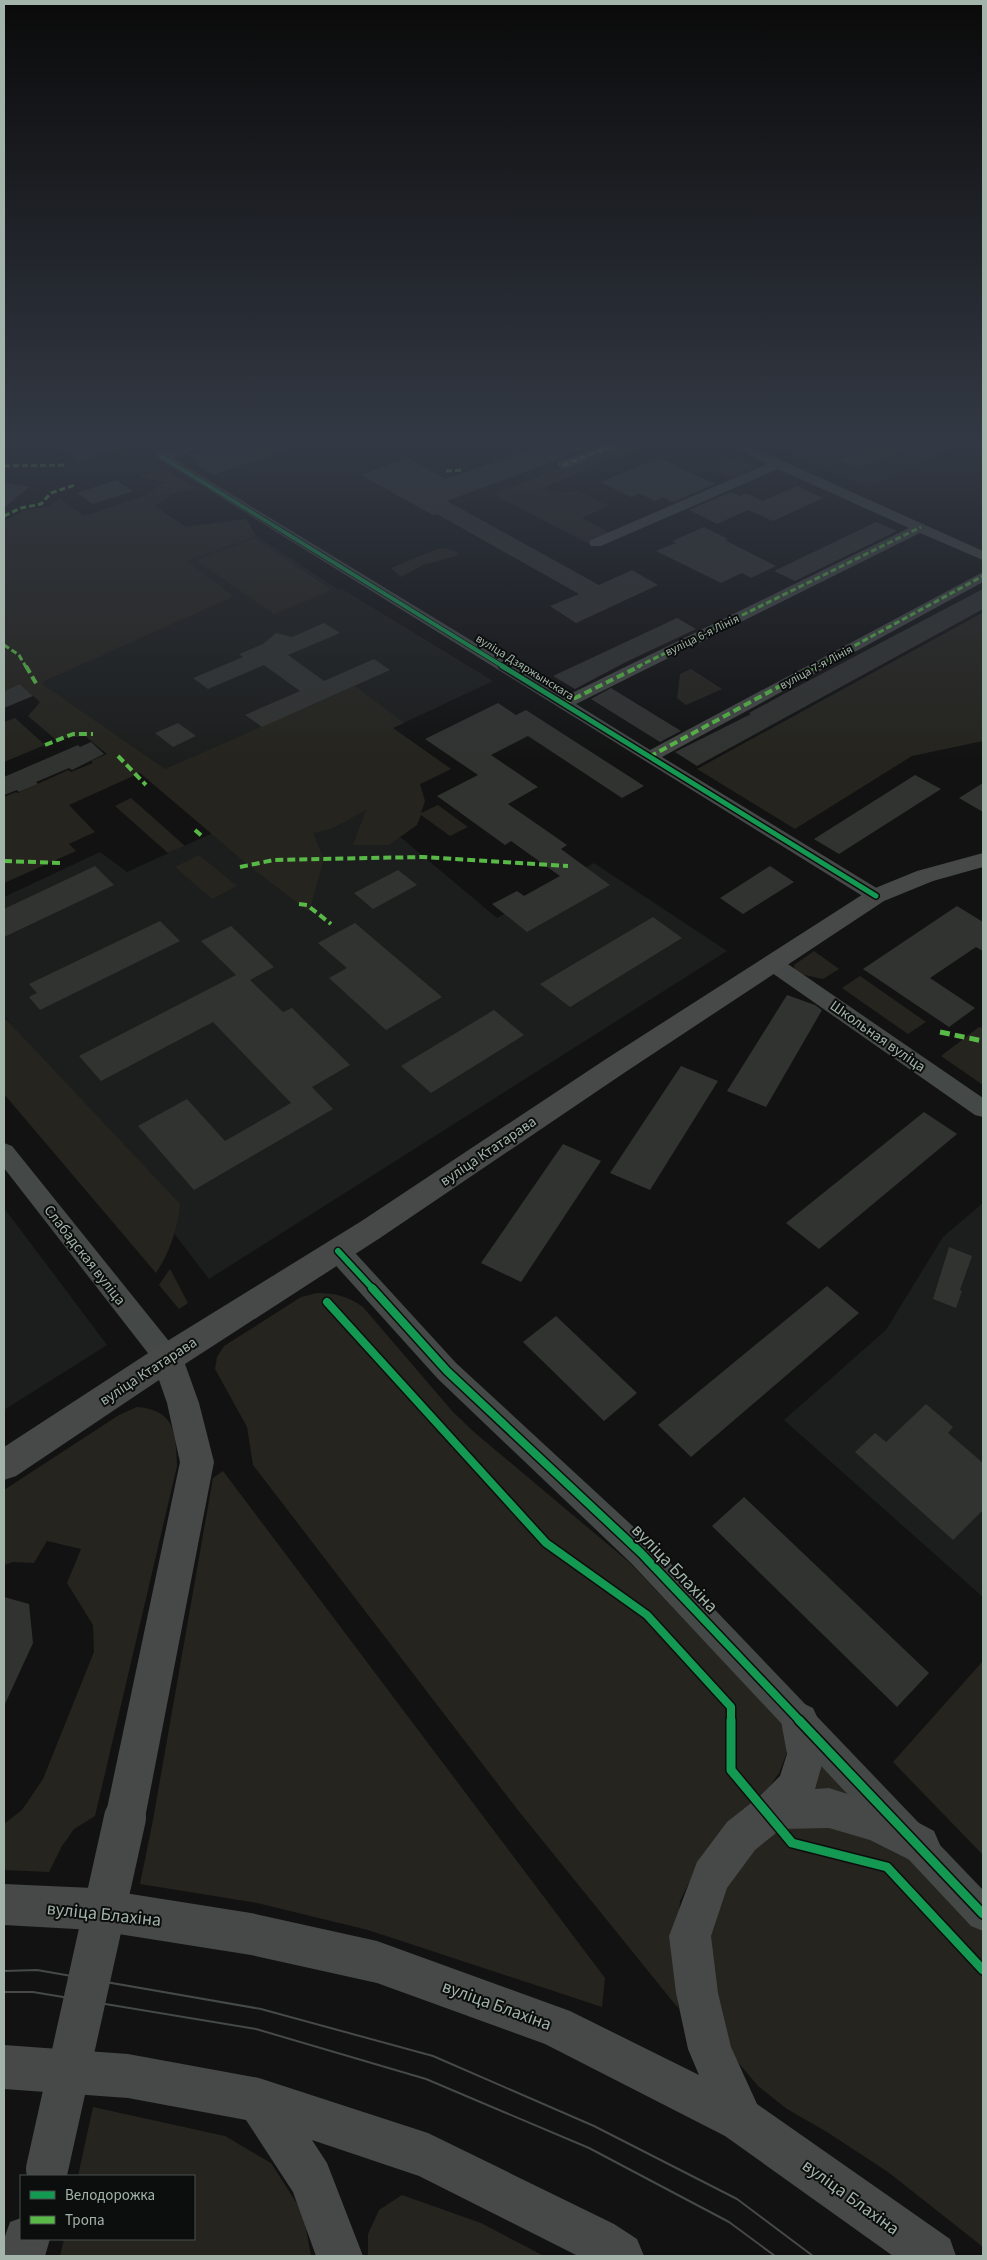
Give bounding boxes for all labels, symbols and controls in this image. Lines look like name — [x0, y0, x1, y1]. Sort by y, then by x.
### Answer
street label: вуліца 6-я Лінія — [662, 610, 742, 661]
street label: вуліца Дзяржынскага — [472, 630, 577, 705]
street label: вуліца 7-я Лінія — [777, 641, 856, 694]
street label: Школьная вуліца — [826, 996, 930, 1077]
street label: вуліца Ктатарава — [436, 1111, 541, 1192]
street label: Слабадская вуліца — [39, 1201, 130, 1310]
street label: вуліца Ктатарава — [95, 1332, 201, 1411]
street label: вуліца Блахіна — [626, 1518, 724, 1618]
street label: вуліца Блахіна — [46, 1896, 162, 1933]
street label: вуліца Блахіна — [439, 1974, 555, 2037]
street label: вуліца Блахіна — [797, 2154, 905, 2241]
legend — [20, 2175, 195, 2240]
text: Велодорожка — [65, 2185, 155, 2206]
text: Тропа — [65, 2210, 105, 2231]

